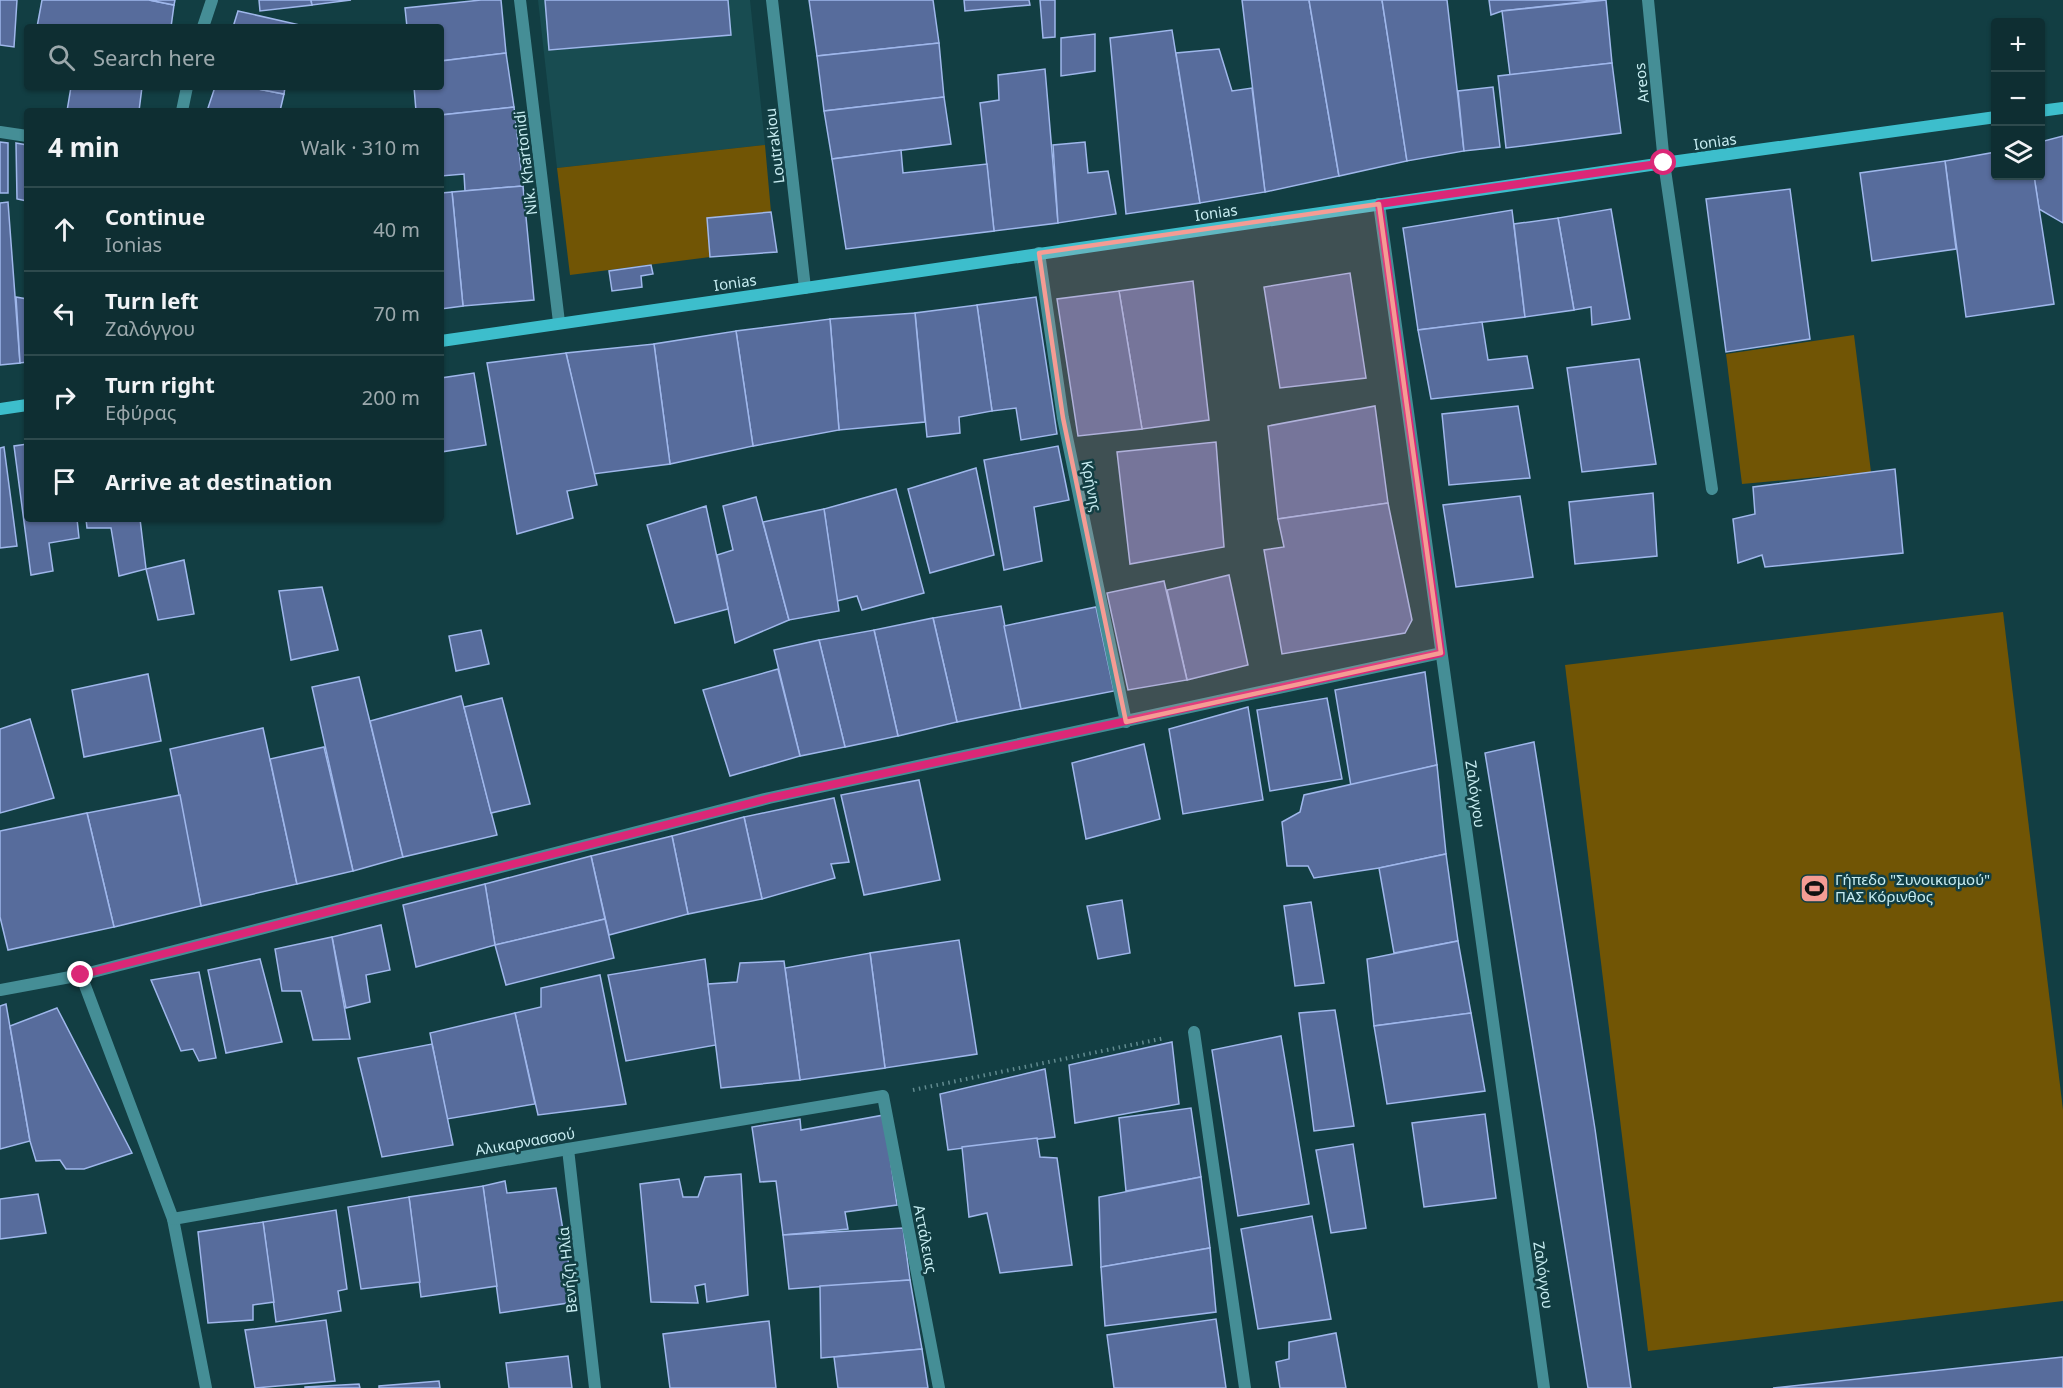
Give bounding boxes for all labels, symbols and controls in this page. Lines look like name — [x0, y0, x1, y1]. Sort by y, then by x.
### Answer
map controls — [1991, 18, 2045, 180]
button: + — [1991, 18, 2045, 72]
search box — [24, 24, 444, 90]
icon: search — [45, 41, 78, 74]
text: Search here — [93, 42, 215, 72]
street label: Areos — [1629, 62, 1653, 104]
button: − — [1991, 72, 2045, 126]
street label: Loutrakiou — [759, 107, 789, 185]
street label: Nik. Khartonidi — [509, 110, 541, 216]
button: layers — [1991, 126, 2045, 180]
street label: Ionias — [1692, 128, 1738, 154]
text: 4 min — [48, 129, 120, 165]
text: Walk · 310 m — [301, 134, 420, 161]
route start — [1650, 149, 1676, 175]
street label: Ionias — [1193, 199, 1239, 225]
text: Continue — [105, 201, 205, 231]
icon: ahead — [48, 213, 81, 246]
text: 40 m — [373, 216, 420, 243]
text: Ionias — [105, 231, 162, 258]
street label: Ionias — [712, 269, 758, 295]
text: Turn left — [105, 285, 199, 315]
icon: left — [48, 297, 81, 330]
text: 70 m — [373, 300, 420, 327]
text: Ζαλόγγου — [105, 315, 195, 342]
text: Turn right — [105, 369, 215, 399]
icon: right — [48, 381, 81, 414]
text: 200 m — [362, 384, 420, 411]
text: Εφύρας — [105, 399, 177, 426]
street label: Κρήνης — [1077, 459, 1107, 513]
icon: arrive — [48, 465, 81, 498]
text: Arrive at destination — [105, 466, 332, 496]
street label: Ζαλόγγου — [1461, 759, 1491, 829]
place label: Γήπεδο "Συνοικισμού" ΠΑΣ Κόρινθος — [1835, 869, 1990, 906]
sports icon: Γήπεδο "Συνοικισμού" ΠΑΣ Κόρινθος — [1798, 872, 1830, 904]
route end — [67, 961, 93, 987]
street label: Αλικαρνασσού — [473, 1122, 577, 1160]
street label: Αττάλειας — [910, 1203, 942, 1275]
street label: Βενήζη Ηλία — [552, 1225, 581, 1314]
street label: Ζαλόγγου — [1529, 1240, 1559, 1310]

